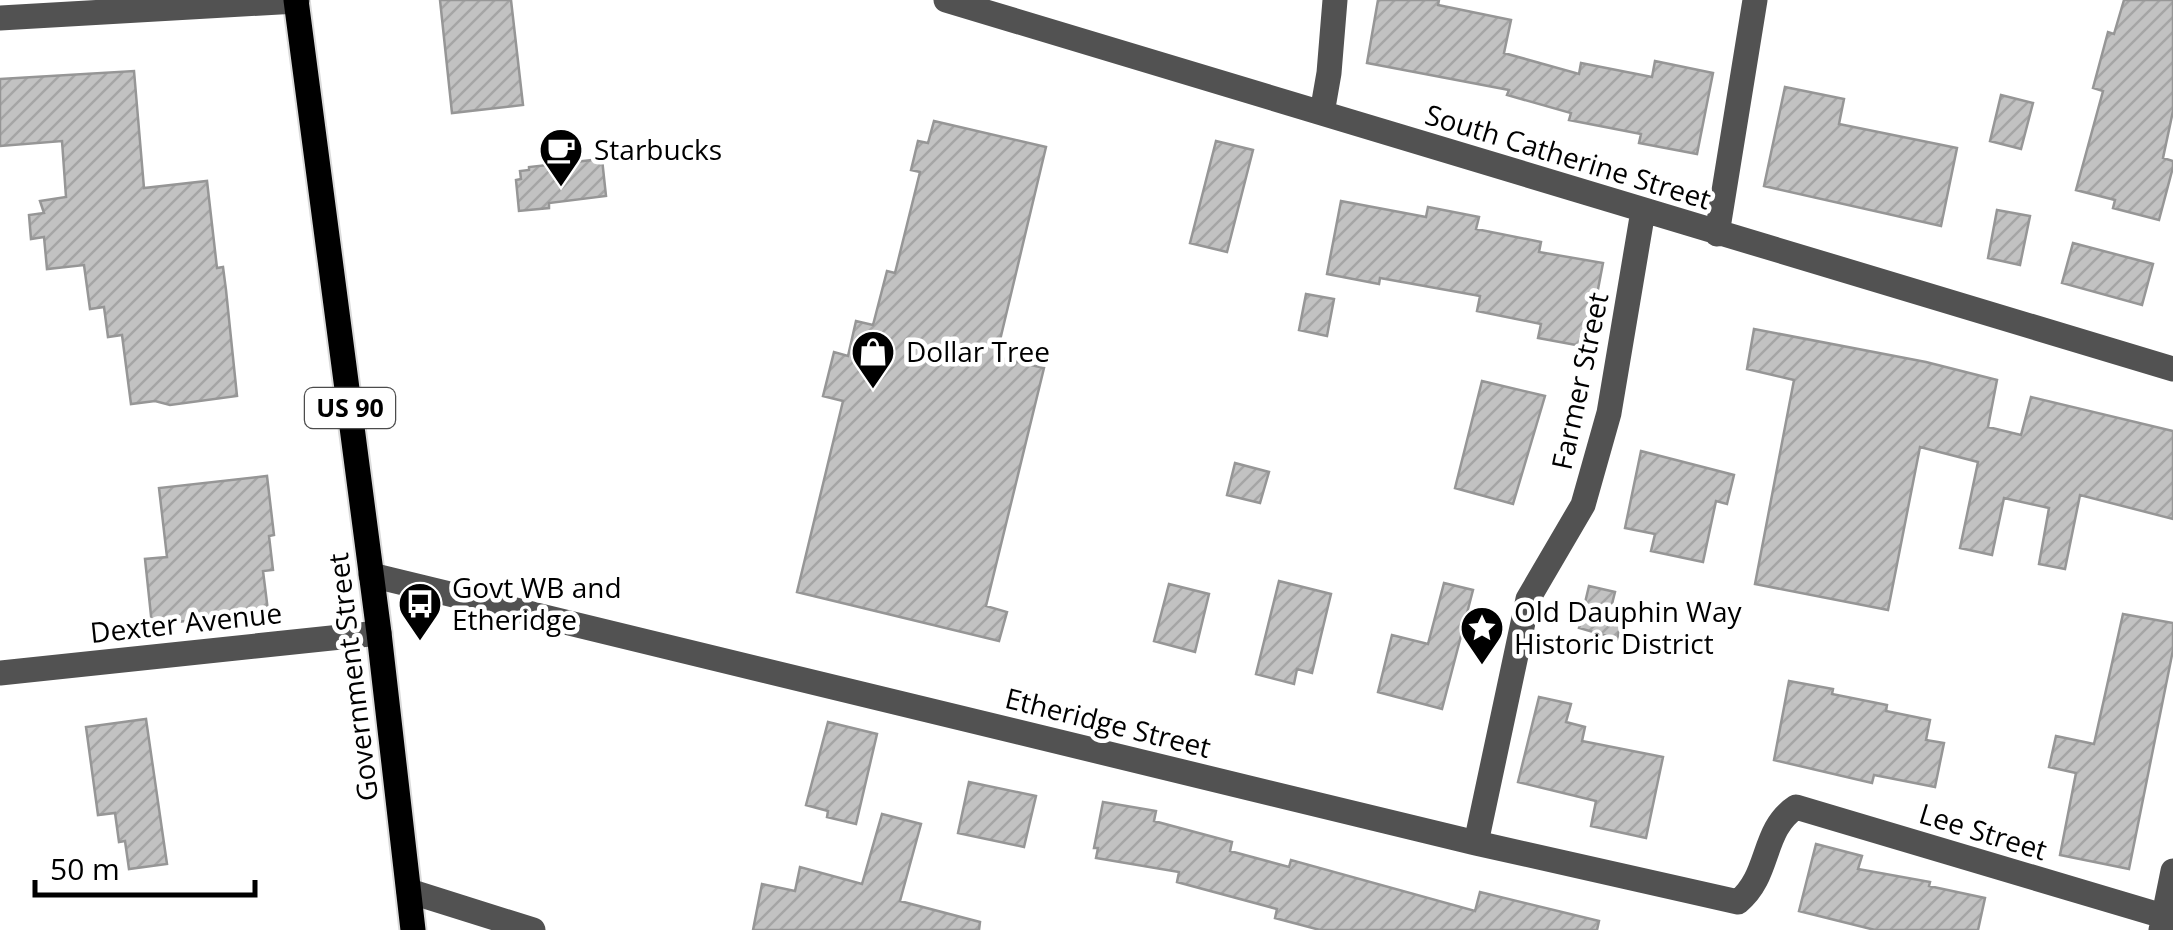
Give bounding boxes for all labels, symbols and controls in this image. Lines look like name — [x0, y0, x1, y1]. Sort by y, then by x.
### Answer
street label: South Catherine Street — [1421, 94, 1716, 218]
cafe icon: Starbucks — [538, 127, 584, 188]
place label: Starbucks — [594, 130, 722, 168]
street label: Farmer Street — [1542, 289, 1616, 473]
shop icon: Dollar Tree — [850, 329, 896, 390]
place label: Dollar Tree — [906, 332, 1050, 370]
road number: US 90 — [305, 388, 395, 428]
street label: Government Street — [318, 551, 386, 803]
place label: Govt WB and Etheridge — [452, 568, 622, 638]
bus stop icon: Govt WB and Etheridge — [397, 581, 443, 642]
place label: Old Dauphin Way Historic District — [1514, 592, 1743, 662]
street label: Dexter Avenue — [88, 593, 284, 651]
place icon: Old Dauphin Way Historic District — [1459, 605, 1505, 666]
street label: Etheridge Street — [1002, 678, 1215, 766]
street label: Lee Street — [1915, 794, 2052, 868]
scale bar — [35, 835, 255, 897]
text: 50 m — [50, 848, 120, 889]

